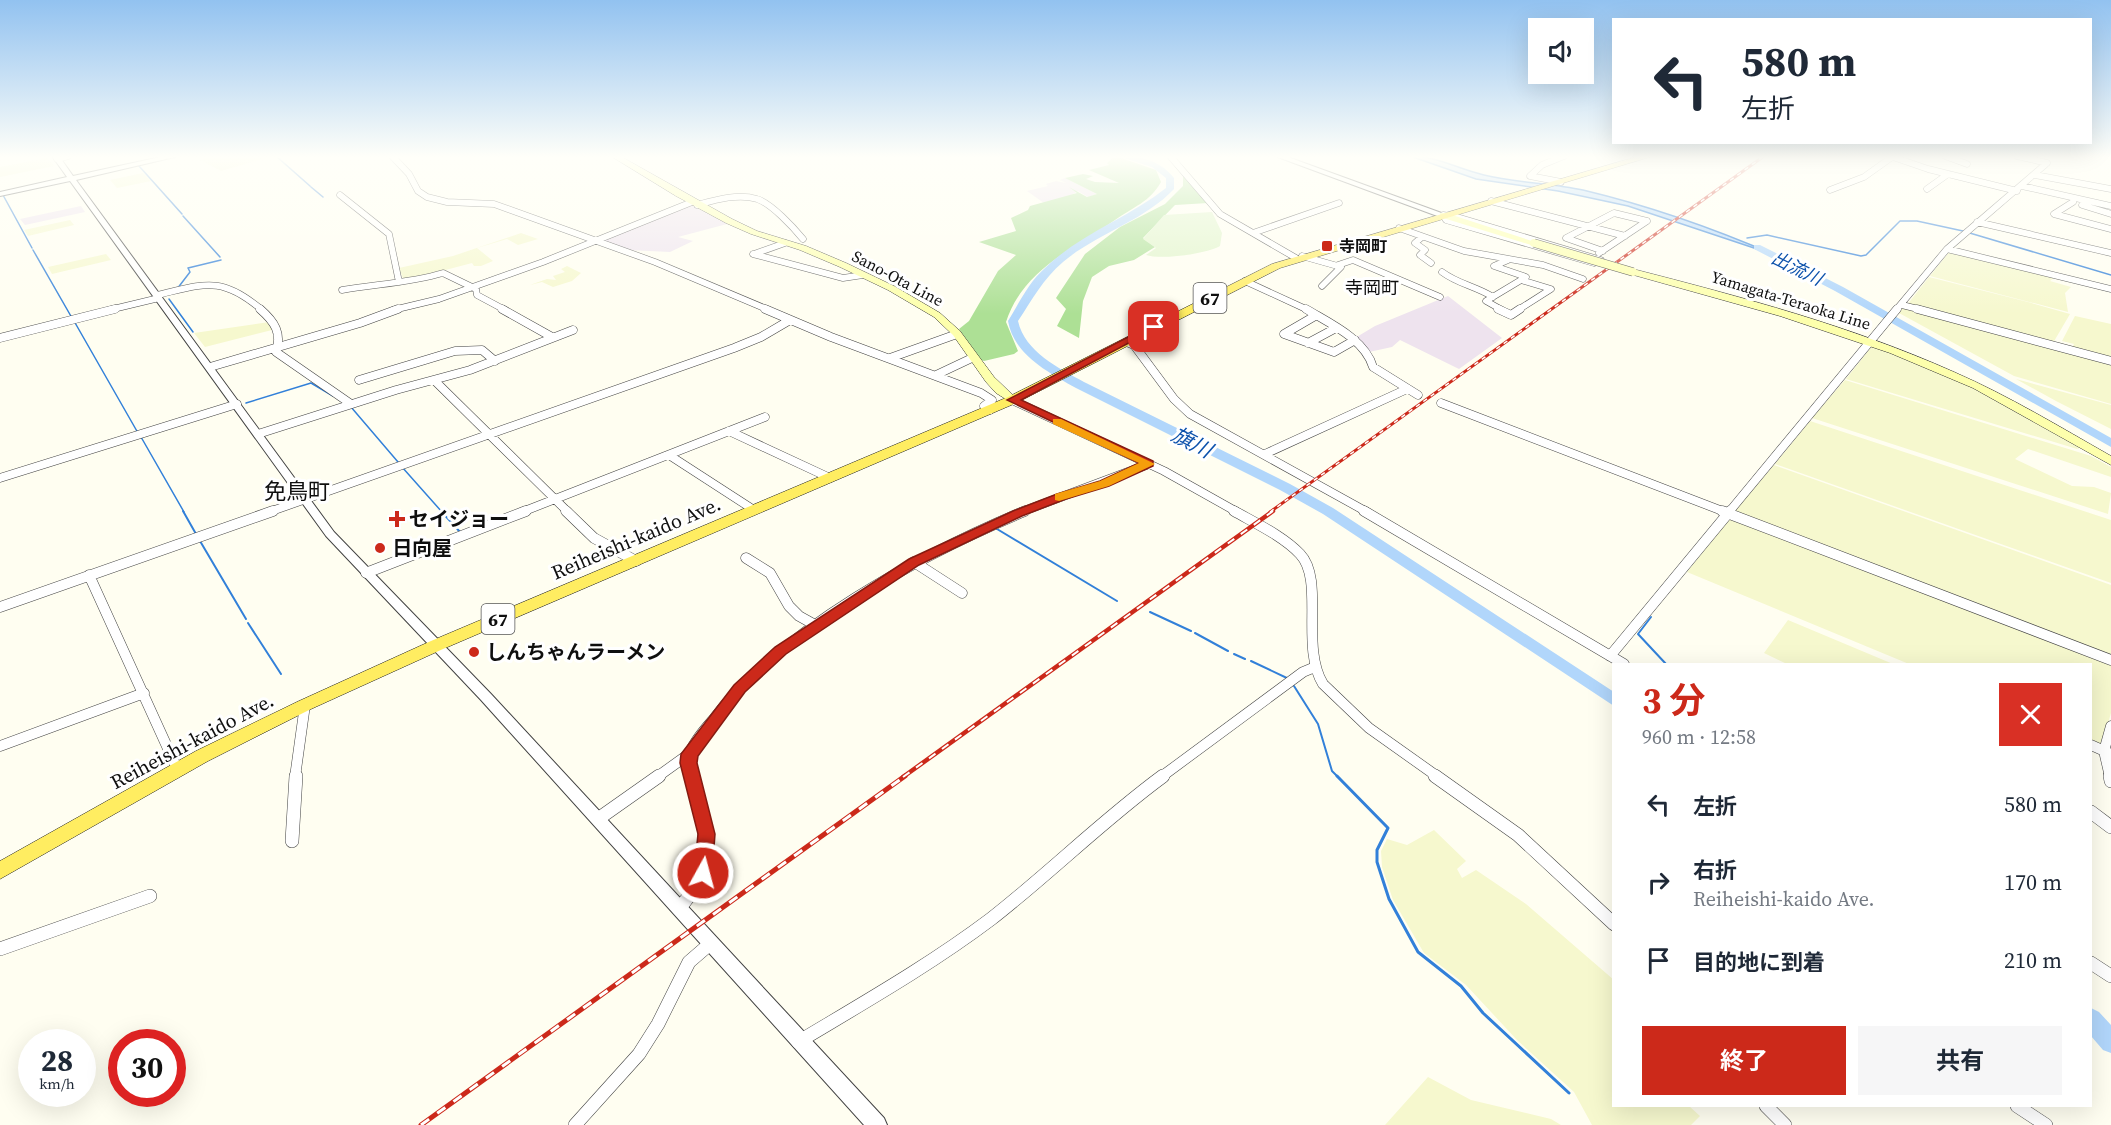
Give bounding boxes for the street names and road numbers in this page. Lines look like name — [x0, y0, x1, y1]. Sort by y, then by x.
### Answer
street label: Sano-Ota Line — [848, 245, 948, 311]
street label: Yamagata-Teraoka Line — [1709, 265, 1873, 335]
road number: 67 — [1194, 283, 1226, 313]
street label: Reiheishi-kaido Ave. — [547, 490, 725, 586]
road number: 67 — [482, 604, 514, 634]
street label: Reiheishi-kaido Ave. — [105, 686, 279, 796]

